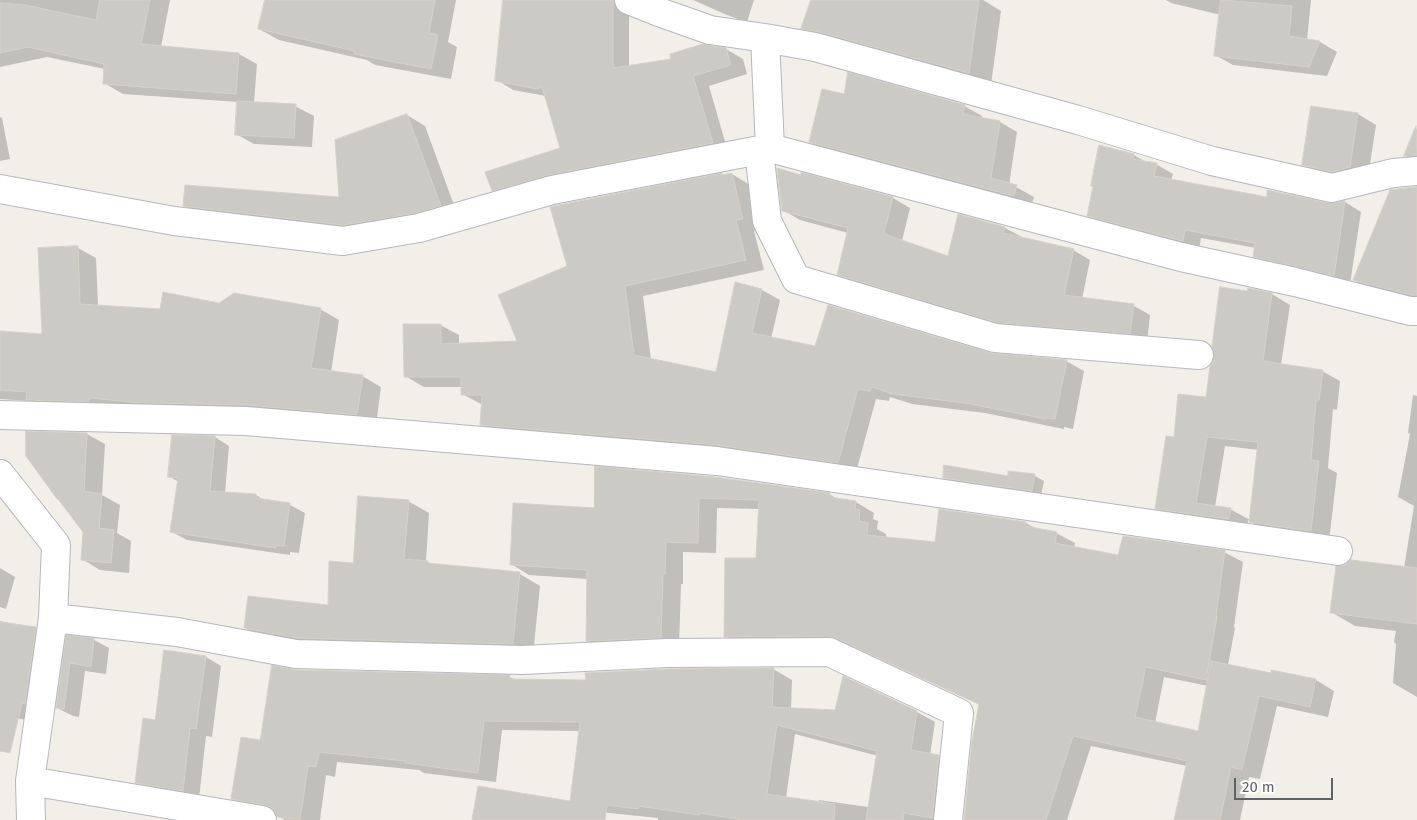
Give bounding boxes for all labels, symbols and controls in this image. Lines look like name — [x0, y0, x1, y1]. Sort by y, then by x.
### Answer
scale bar — [1237, 768, 1336, 800]
text: 20 m — [1242, 778, 1275, 796]

